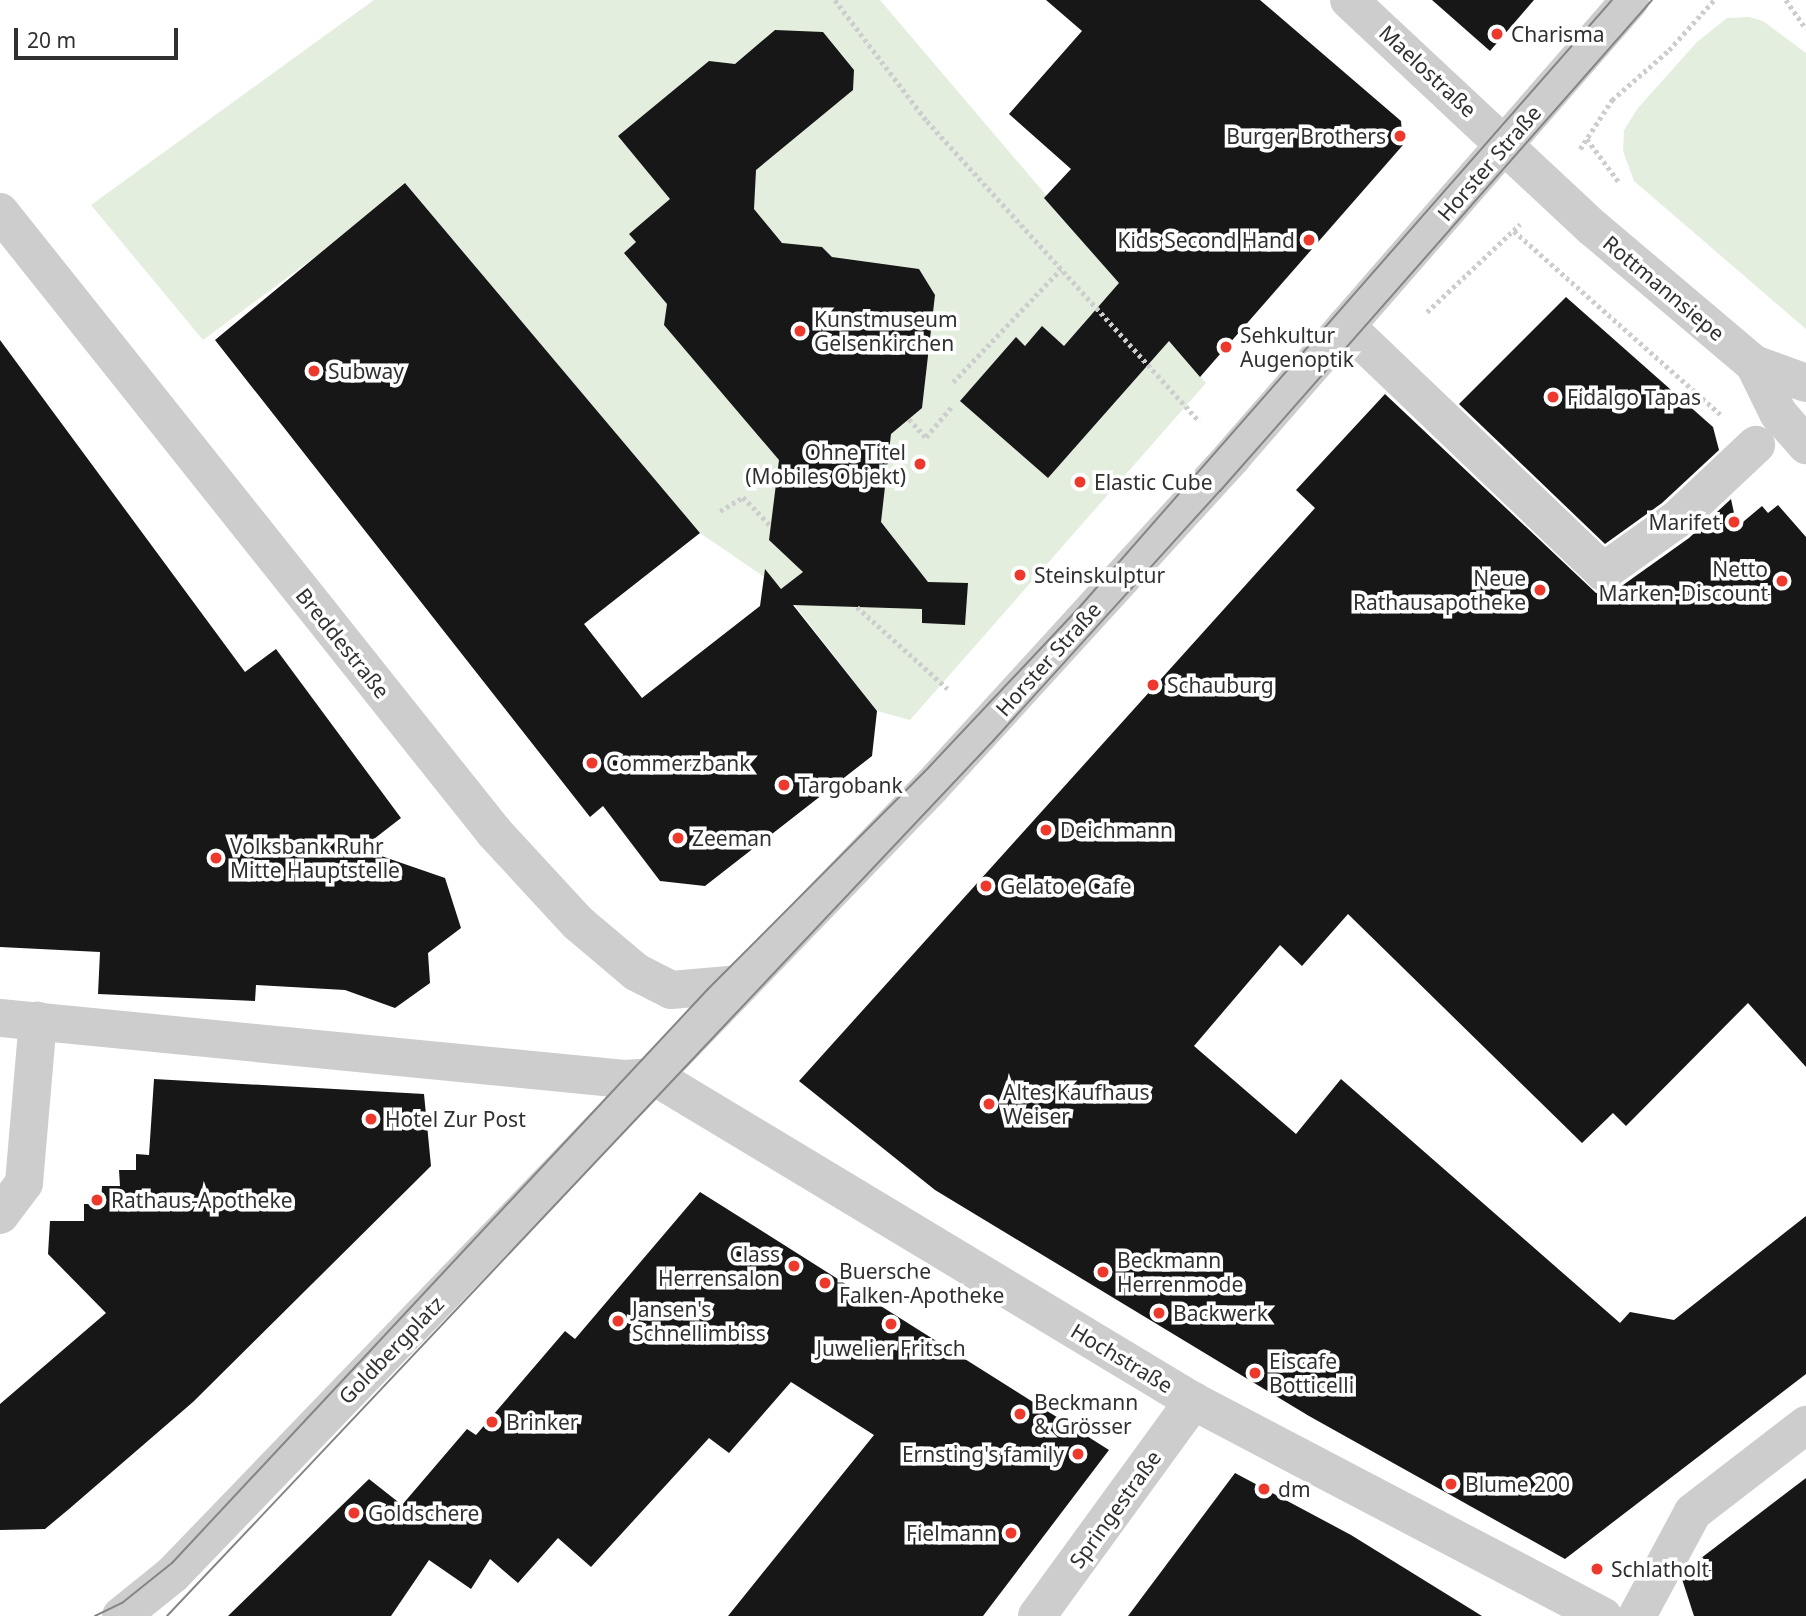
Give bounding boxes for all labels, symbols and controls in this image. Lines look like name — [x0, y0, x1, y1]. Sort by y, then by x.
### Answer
scale bar — [18, 14, 182, 58]
street label: Maelostraße — [1374, 20, 1482, 122]
place label: Charisma — [1511, 21, 1605, 47]
text: 20 m — [27, 26, 76, 54]
marker: Charisma — [1489, 26, 1505, 42]
street label: Horster Straße — [1432, 100, 1546, 226]
place label: Burger Brothers — [1226, 123, 1386, 149]
marker: Burger Brothers — [1392, 128, 1408, 144]
place label: Kids Second Hand — [1117, 227, 1295, 253]
street label: Rottmannsiepe — [1598, 230, 1730, 346]
marker: Kids Second Hand — [1301, 232, 1317, 248]
place label: Kunstmuseum Gelsenkirchen — [814, 306, 958, 356]
place label: Sehkultur Augenoptik — [1240, 322, 1354, 372]
marker: Kunstmuseum Gelsenkirchen — [792, 323, 808, 339]
marker: Sehkultur Augenoptik — [1218, 339, 1234, 355]
place label: Subway — [328, 358, 404, 384]
marker: Subway — [306, 363, 322, 379]
place label: Fidalgo Tapas — [1567, 384, 1701, 410]
marker: Fidalgo Tapas — [1545, 389, 1561, 405]
place label: Ohne Titel (Mobiles Objekt) — [745, 439, 906, 489]
marker: Ohne Titel (Mobiles Objekt) — [912, 456, 928, 472]
place label: Elastic Cube — [1094, 469, 1212, 495]
marker: Elastic Cube — [1072, 474, 1088, 490]
place label: Marifet — [1648, 509, 1720, 535]
marker: Marifet — [1726, 514, 1742, 530]
place label: Netto Marken-Discount — [1599, 556, 1768, 606]
place label: Steinskulptur — [1034, 562, 1165, 588]
place label: Neue Rathausapotheke — [1353, 565, 1526, 615]
marker: Steinskulptur — [1012, 567, 1028, 583]
marker: Netto Marken-Discount — [1774, 573, 1790, 589]
marker: Neue Rathausapotheke — [1532, 582, 1548, 598]
street label: Breddestraße — [291, 583, 395, 703]
street label: Horster Straße — [990, 597, 1106, 721]
place label: Schauburg — [1167, 672, 1274, 698]
marker: Schauburg — [1145, 677, 1161, 693]
place label: Commerzbank — [606, 750, 751, 776]
marker: Commerzbank — [584, 755, 600, 771]
place label: Targobank — [798, 772, 903, 798]
marker: Targobank — [776, 777, 792, 793]
place label: Deichmann — [1060, 817, 1173, 843]
marker: Deichmann — [1038, 822, 1054, 838]
place label: Zeeman — [692, 825, 772, 851]
marker: Zeeman — [670, 830, 686, 846]
place label: Volksbank Ruhr Mitte Hauptstelle — [230, 833, 400, 883]
marker: Volksbank Ruhr Mitte Hauptstelle — [208, 850, 224, 866]
place label: Gelato e Cafe — [1000, 873, 1132, 899]
marker: Gelato e Cafe — [978, 878, 994, 894]
place label: Altes Kaufhaus Weiser — [1003, 1079, 1150, 1129]
marker: Altes Kaufhaus Weiser — [981, 1096, 997, 1112]
place label: Hotel Zur Post — [385, 1106, 526, 1132]
marker: Hotel Zur Post — [363, 1111, 379, 1127]
place label: Rathaus-Apotheke — [111, 1187, 292, 1213]
marker: Rathaus-Apotheke — [89, 1192, 105, 1208]
place label: Class Herrensalon — [658, 1241, 780, 1291]
place label: Beckmann Herrenmode — [1117, 1247, 1243, 1297]
marker: Class Herrensalon — [786, 1258, 802, 1274]
place label: Buersche Falken-Apotheke — [839, 1258, 1004, 1308]
marker: Beckmann Herrenmode — [1095, 1264, 1111, 1280]
marker: Buersche Falken-Apotheke — [817, 1275, 833, 1291]
street label: Goldbergplatz — [333, 1291, 449, 1409]
place label: Jansen's Schnellimbiss — [632, 1296, 766, 1346]
place label: Backwerk — [1173, 1300, 1268, 1326]
marker: Backwerk — [1151, 1305, 1167, 1321]
marker: Jansen's Schnellimbiss — [610, 1313, 626, 1329]
marker: Juwelier Fritsch — [883, 1316, 899, 1332]
street label: Hochstraße — [1067, 1318, 1177, 1398]
place label: Juwelier Fritsch — [816, 1335, 966, 1361]
place label: Eiscafe Botticelli — [1269, 1348, 1354, 1398]
marker: Eiscafe Botticelli — [1247, 1365, 1263, 1381]
place label: Beckmann & Grösser — [1034, 1389, 1138, 1439]
marker: Beckmann & Grösser — [1012, 1406, 1028, 1422]
place label: Brinker — [506, 1409, 578, 1435]
marker: Brinker — [484, 1414, 500, 1430]
place label: Ernsting's family — [902, 1441, 1064, 1467]
street label: Springestraße — [1064, 1445, 1166, 1573]
marker: Ernsting's family — [1070, 1446, 1086, 1462]
place label: Blume 200 — [1465, 1471, 1570, 1497]
place label: dm — [1278, 1476, 1311, 1502]
marker: Blume 200 — [1443, 1476, 1459, 1492]
marker: dm — [1256, 1481, 1272, 1497]
place label: Goldschere — [368, 1500, 479, 1526]
marker: Goldschere — [346, 1505, 362, 1521]
place label: Fielmann — [906, 1520, 997, 1546]
marker: Fielmann — [1003, 1525, 1019, 1541]
place label: Schlatholt — [1611, 1556, 1709, 1582]
marker: Schlatholt — [1589, 1561, 1605, 1577]

